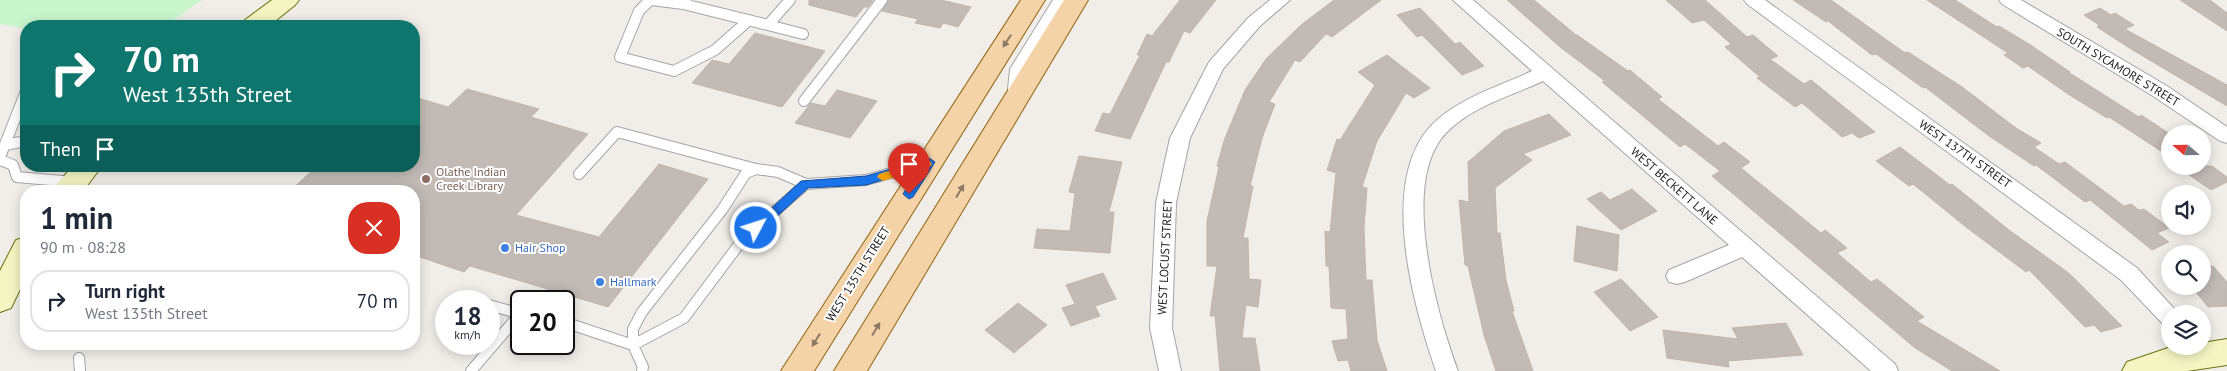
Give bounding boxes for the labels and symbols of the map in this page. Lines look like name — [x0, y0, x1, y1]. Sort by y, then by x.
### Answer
street label: SOUTH SYCAMORE STREET — [2054, 24, 2183, 109]
one-way arrow — [1002, 34, 1012, 48]
street label: WEST 137TH STREET — [1916, 116, 2015, 191]
north arrow — [2161, 125, 2211, 175]
pin — [888, 143, 930, 194]
street label: WEST BECKETT LANE — [1628, 144, 1721, 227]
place label: Olathe Indian Creek Library — [436, 164, 506, 193]
marker: Olathe Indian Creek Library — [420, 173, 432, 185]
one-way arrow — [956, 184, 965, 197]
street label: WEST LOCUST STREET — [1154, 198, 1175, 315]
position arrow — [729, 201, 781, 253]
street label: WEST 135TH STREET — [822, 223, 893, 324]
place label: Hair Shop — [515, 240, 565, 255]
marker: Hair Shop — [499, 242, 511, 254]
place label: Hallmark — [610, 274, 657, 289]
marker: Hallmark — [594, 276, 606, 288]
speed limit sign: 20 — [510, 290, 575, 355]
one-way arrow — [871, 323, 880, 336]
one-way arrow — [812, 334, 821, 347]

